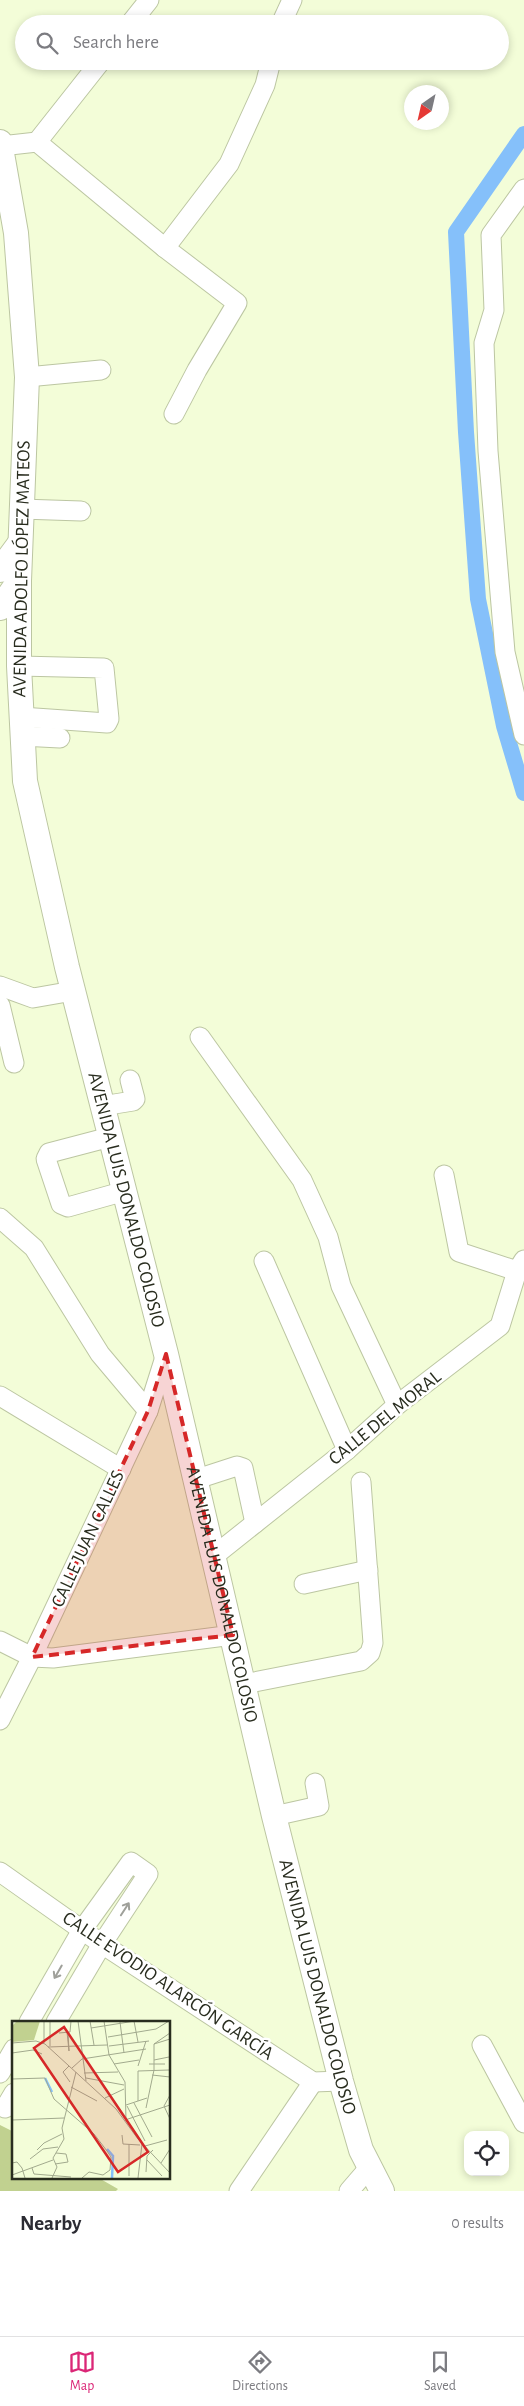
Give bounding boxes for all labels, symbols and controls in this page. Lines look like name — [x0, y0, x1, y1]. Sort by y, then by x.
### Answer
search box — [15, 15, 509, 70]
icon: search — [33, 29, 61, 57]
text: Search here — [73, 33, 159, 52]
north arrow — [404, 85, 449, 130]
street label: AVENIDA ADOLFO LÓPEZ MATEOS — [8, 440, 34, 698]
street label: AVENIDA LUIS DONALDO COLOSIO — [85, 1070, 168, 1329]
street label: CALLE DEL MORAL — [325, 1367, 445, 1469]
street label: AVENIDA LUIS DONALDO COLOSIO — [183, 1464, 261, 1724]
street label: CALLE JUAN CALLES — [48, 1468, 128, 1610]
street label: AVENIDA LUIS DONALDO COLOSIO — [276, 1857, 360, 2117]
one-way arrow — [120, 1902, 130, 1916]
street label: CALLE EVODIO ALARCÓN GARCÍA — [59, 1907, 278, 2064]
one-way arrow — [53, 1965, 63, 1980]
inset map — [12, 2021, 170, 2178]
map controls — [464, 2131, 509, 2176]
button: locate — [464, 2131, 509, 2176]
text: Nearby — [20, 2213, 81, 2234]
text: 0 results — [451, 2215, 504, 2231]
tab: Map — [68, 2348, 96, 2395]
tab: Directions — [232, 2348, 288, 2395]
tab: Saved — [424, 2348, 456, 2395]

